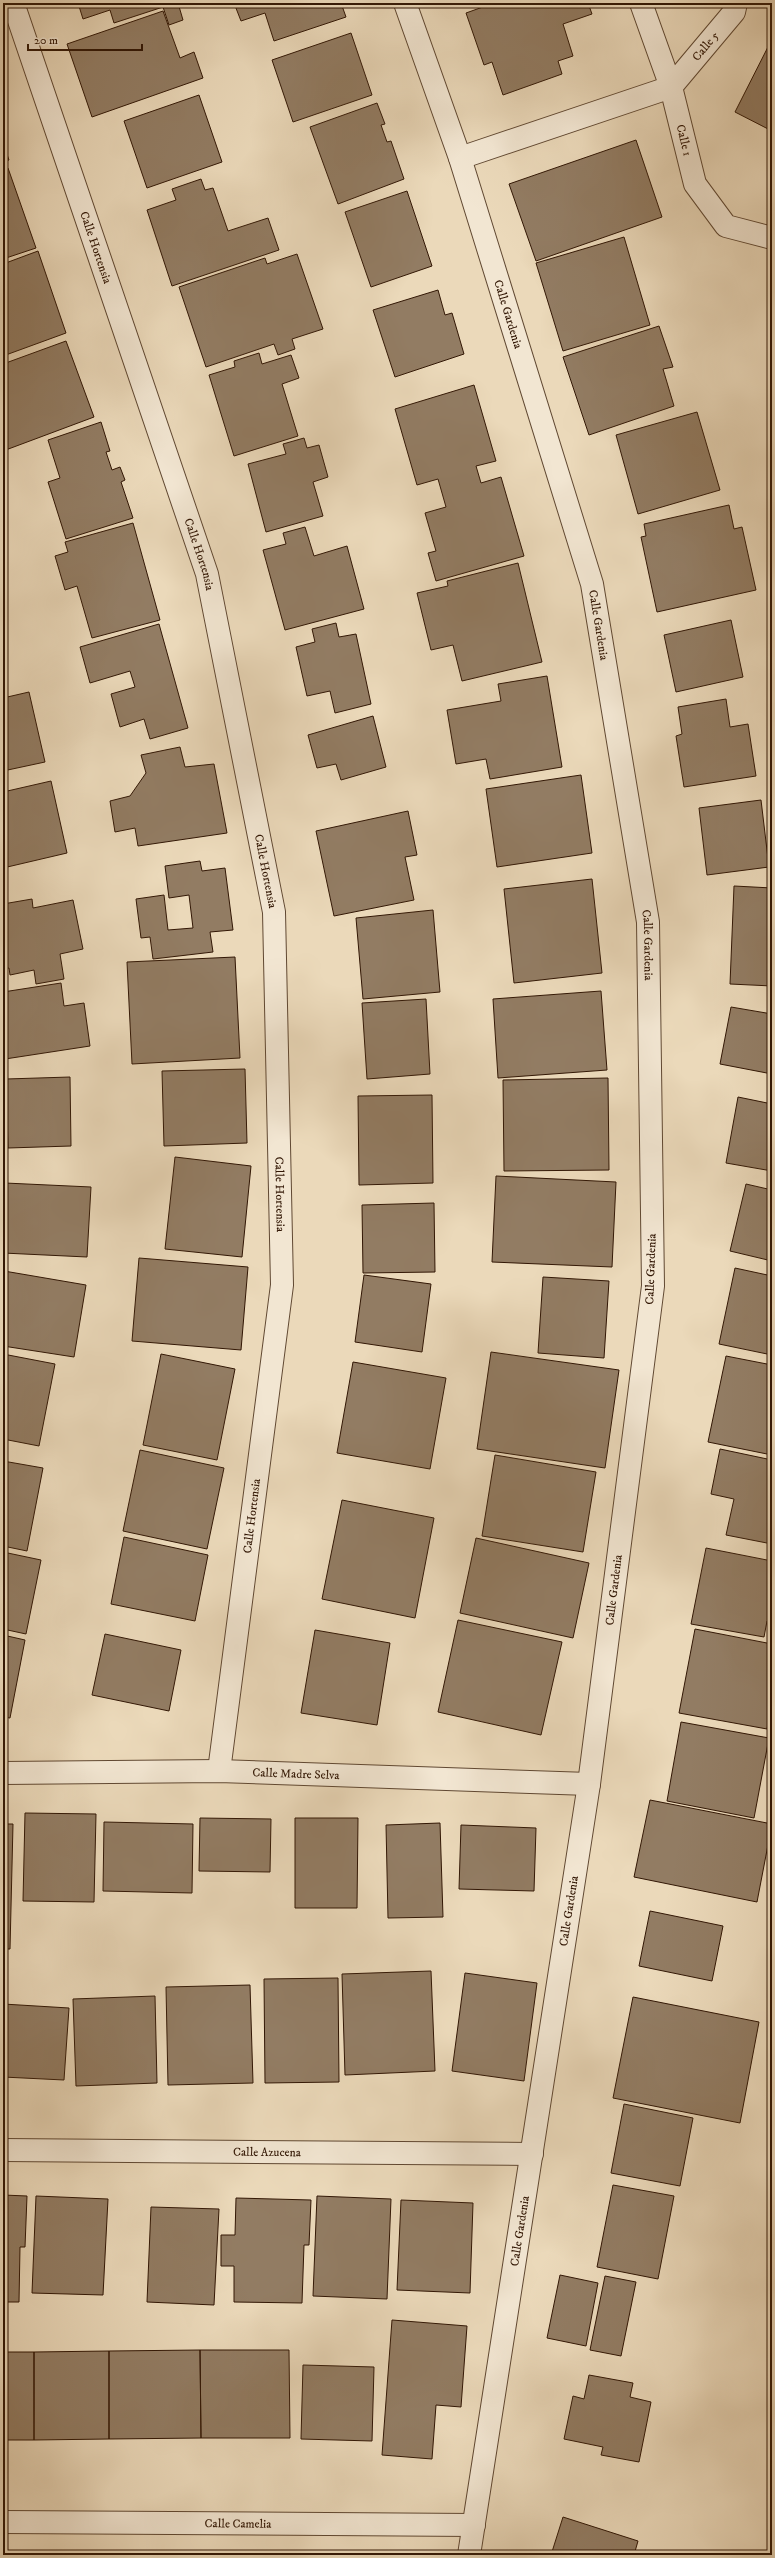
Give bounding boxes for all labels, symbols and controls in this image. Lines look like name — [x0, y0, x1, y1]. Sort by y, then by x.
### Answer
scale bar — [28, 26, 142, 52]
street label: Calle 5 — [689, 28, 722, 64]
text: 20 m — [34, 33, 58, 48]
street label: Calle 1 — [673, 123, 695, 158]
street label: Calle Hortensia — [77, 209, 115, 286]
street label: Calle Gardenia — [491, 278, 526, 351]
street label: Calle Hortensia — [181, 516, 218, 593]
street label: Calle Gardenia — [586, 589, 612, 662]
street label: Calle Hortensia — [251, 833, 281, 910]
street label: Calle Gardenia — [639, 908, 656, 982]
street label: Calle Hortensia — [272, 1156, 288, 1233]
street label: Calle Gardenia — [642, 1232, 660, 1305]
street label: Calle Hortensia — [240, 1477, 264, 1554]
street label: Calle Gardenia — [602, 1553, 626, 1626]
street label: Calle Madre Selva — [252, 1765, 341, 1783]
street label: Calle Gardenia — [556, 1874, 582, 1947]
street label: Calle Azucena — [233, 2144, 302, 2160]
street label: Calle Gardenia — [507, 2194, 533, 2267]
street label: Calle Camelia — [205, 2516, 272, 2531]

